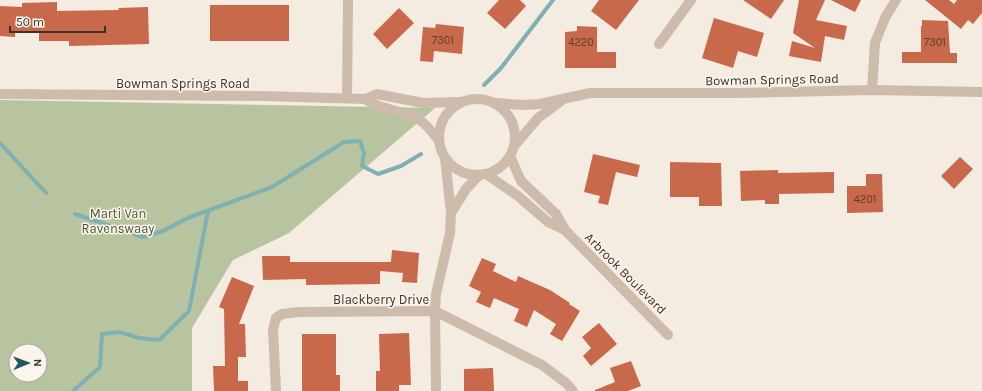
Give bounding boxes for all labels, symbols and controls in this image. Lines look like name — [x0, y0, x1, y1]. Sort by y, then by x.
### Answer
scale bar — [10, 8, 105, 34]
text: 50 m — [16, 15, 44, 29]
house number: 7301 — [432, 34, 454, 47]
house number: 4220 — [568, 36, 594, 49]
house number: 7301 — [924, 36, 946, 49]
street label: Bowman Springs Road — [705, 71, 839, 88]
street label: Bowman Springs Road — [116, 76, 250, 91]
house number: 4201 — [854, 193, 876, 206]
park label: Marti Van Ravenswaay — [82, 206, 154, 236]
street label: Arbrook Boulevard — [582, 230, 669, 317]
street label: Blackberry Drive — [333, 292, 429, 307]
north arrow — [8, 343, 48, 383]
text: N — [31, 359, 44, 367]

